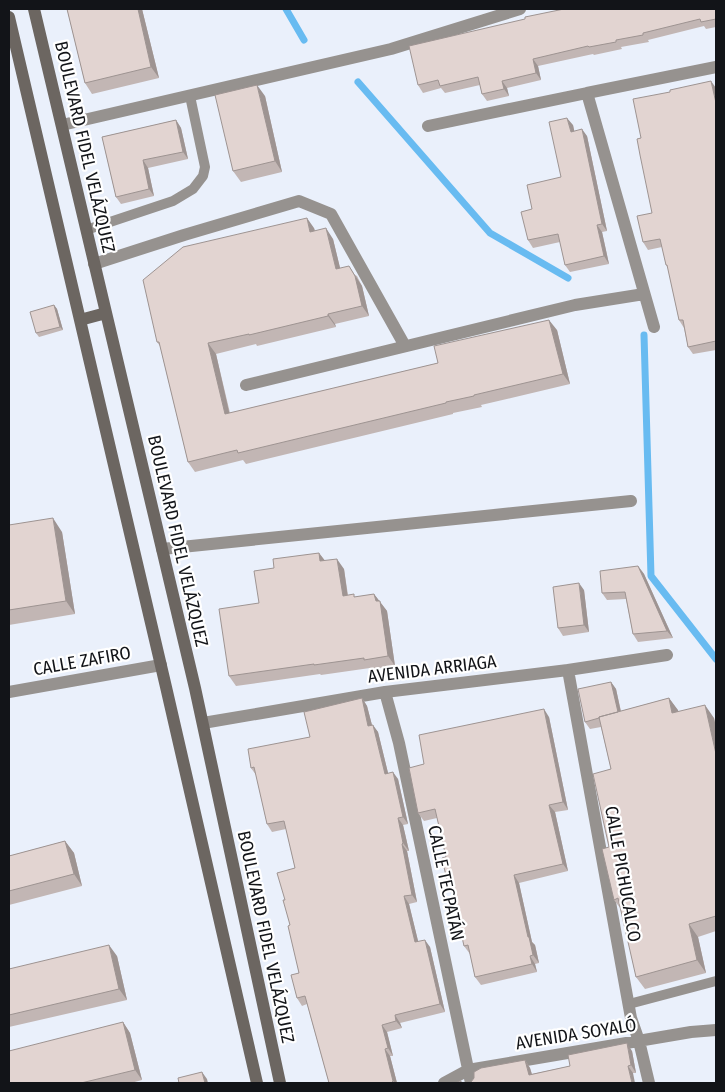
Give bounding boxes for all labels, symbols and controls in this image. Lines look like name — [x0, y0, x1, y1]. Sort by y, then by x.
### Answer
street label: BOULEVARD FIDEL VELÁZQUEZ — [50, 39, 121, 255]
street label: BOULEVARD FIDEL VELÁZQUEZ — [143, 433, 214, 649]
street label: CALLE ZAFIRO — [31, 642, 133, 680]
street label: AVENIDA ARRIAGA — [366, 650, 498, 688]
street label: CALLE PICHUCALCO — [600, 804, 646, 944]
street label: CALLE TECPATÁN — [423, 823, 470, 943]
street label: BOULEVARD FIDEL VELÁZQUEZ — [233, 829, 300, 1045]
street label: AVENIDA SOYALÓ — [514, 1014, 638, 1054]

